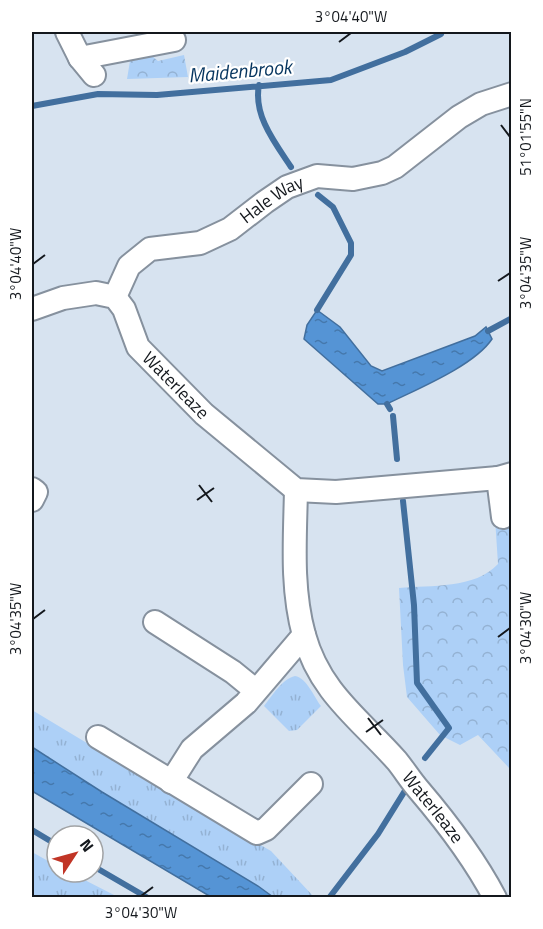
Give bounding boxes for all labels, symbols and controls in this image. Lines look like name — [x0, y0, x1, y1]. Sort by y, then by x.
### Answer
text: 3°04'40"W — [315, 5, 387, 28]
water label: Maidenbrook — [187, 50, 295, 90]
text: 51°01'55"N — [514, 98, 537, 176]
street label: Hale Way — [234, 168, 307, 230]
text: 3°04'40"W — [4, 228, 27, 300]
text: 3°04'35"W — [514, 237, 537, 309]
street label: Waterleaze — [136, 345, 216, 425]
text: 3°04'35"W — [4, 583, 27, 655]
text: 3°04'30"W — [514, 592, 537, 664]
street label: Waterleaze — [396, 765, 471, 849]
north arrow — [45, 824, 105, 884]
text: N — [74, 834, 100, 857]
text: 3°04'30"W — [105, 901, 177, 924]

